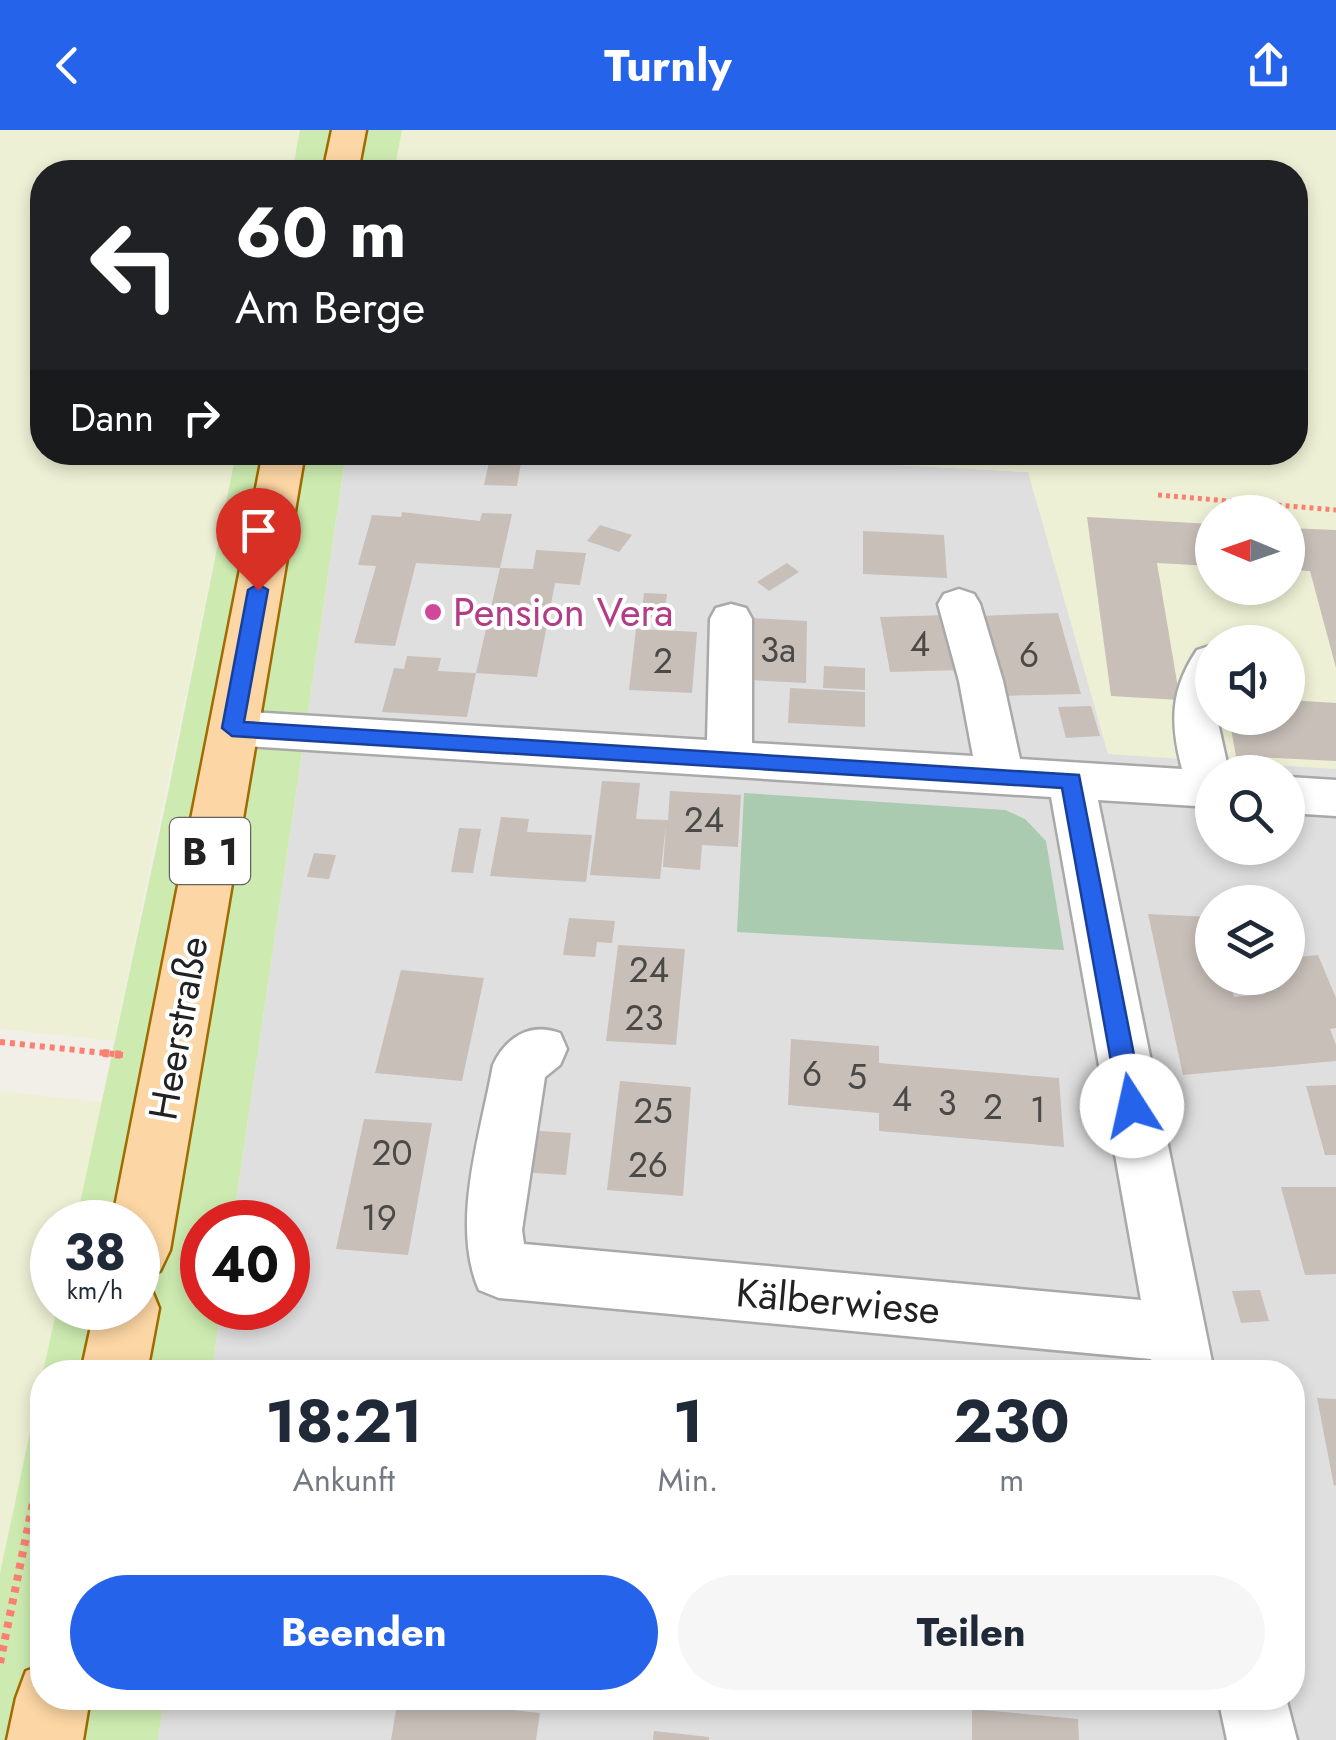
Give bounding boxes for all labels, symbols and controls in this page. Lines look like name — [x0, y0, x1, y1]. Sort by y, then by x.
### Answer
text: Turnly — [604, 33, 732, 98]
icon: back — [40, 38, 95, 93]
icon: share — [1241, 38, 1296, 93]
text: 60 m — [235, 182, 407, 283]
icon: left — [70, 200, 200, 330]
text: Am Berge — [235, 275, 425, 340]
text: Dann — [70, 390, 154, 445]
icon: right — [174, 390, 229, 445]
pin — [216, 488, 301, 591]
north arrow — [1195, 495, 1305, 605]
map controls — [1195, 495, 1305, 995]
icon: arrive — [231, 503, 286, 558]
place label: Pension Vera — [453, 583, 673, 641]
marker: Pension Vera — [422, 601, 444, 623]
house number: 4 — [910, 619, 930, 669]
house number: 3a — [760, 625, 796, 675]
button: sound — [1195, 625, 1305, 735]
house number: 6 — [1019, 630, 1039, 680]
house number: 2 — [653, 636, 673, 686]
button: search — [1195, 755, 1305, 865]
house number: 24 — [684, 795, 724, 845]
road number: B 1 — [170, 818, 250, 884]
button: layers — [1195, 885, 1305, 995]
street label: Heerstraße — [133, 932, 223, 1124]
house number: 24 — [629, 945, 669, 995]
house number: 23 — [624, 993, 664, 1043]
house number: 6 — [802, 1049, 822, 1099]
house number: 5 — [847, 1052, 867, 1102]
position arrow — [1080, 1054, 1184, 1158]
house number: 4 — [892, 1074, 912, 1124]
house number: 3 — [937, 1078, 957, 1128]
house number: 2 — [983, 1082, 1003, 1132]
house number: 1 — [1030, 1085, 1046, 1135]
house number: 25 — [633, 1086, 673, 1136]
house number: 20 — [372, 1128, 412, 1178]
house number: 26 — [628, 1140, 668, 1190]
house number: 19 — [361, 1193, 397, 1243]
speed limit sign: 40 — [180, 1200, 310, 1330]
text: 38 — [64, 1216, 126, 1289]
street label: Kälberwiese — [734, 1263, 942, 1339]
text: km/h — [67, 1272, 123, 1308]
text: 18:21 — [265, 1378, 423, 1465]
text: 1 — [673, 1378, 703, 1465]
text: 230 — [954, 1378, 1070, 1465]
text: Ankunft — [293, 1457, 395, 1503]
text: Min. — [658, 1457, 718, 1503]
text: m — [999, 1457, 1024, 1503]
button: Beenden — [70, 1575, 658, 1690]
button: Teilen — [678, 1575, 1265, 1690]

